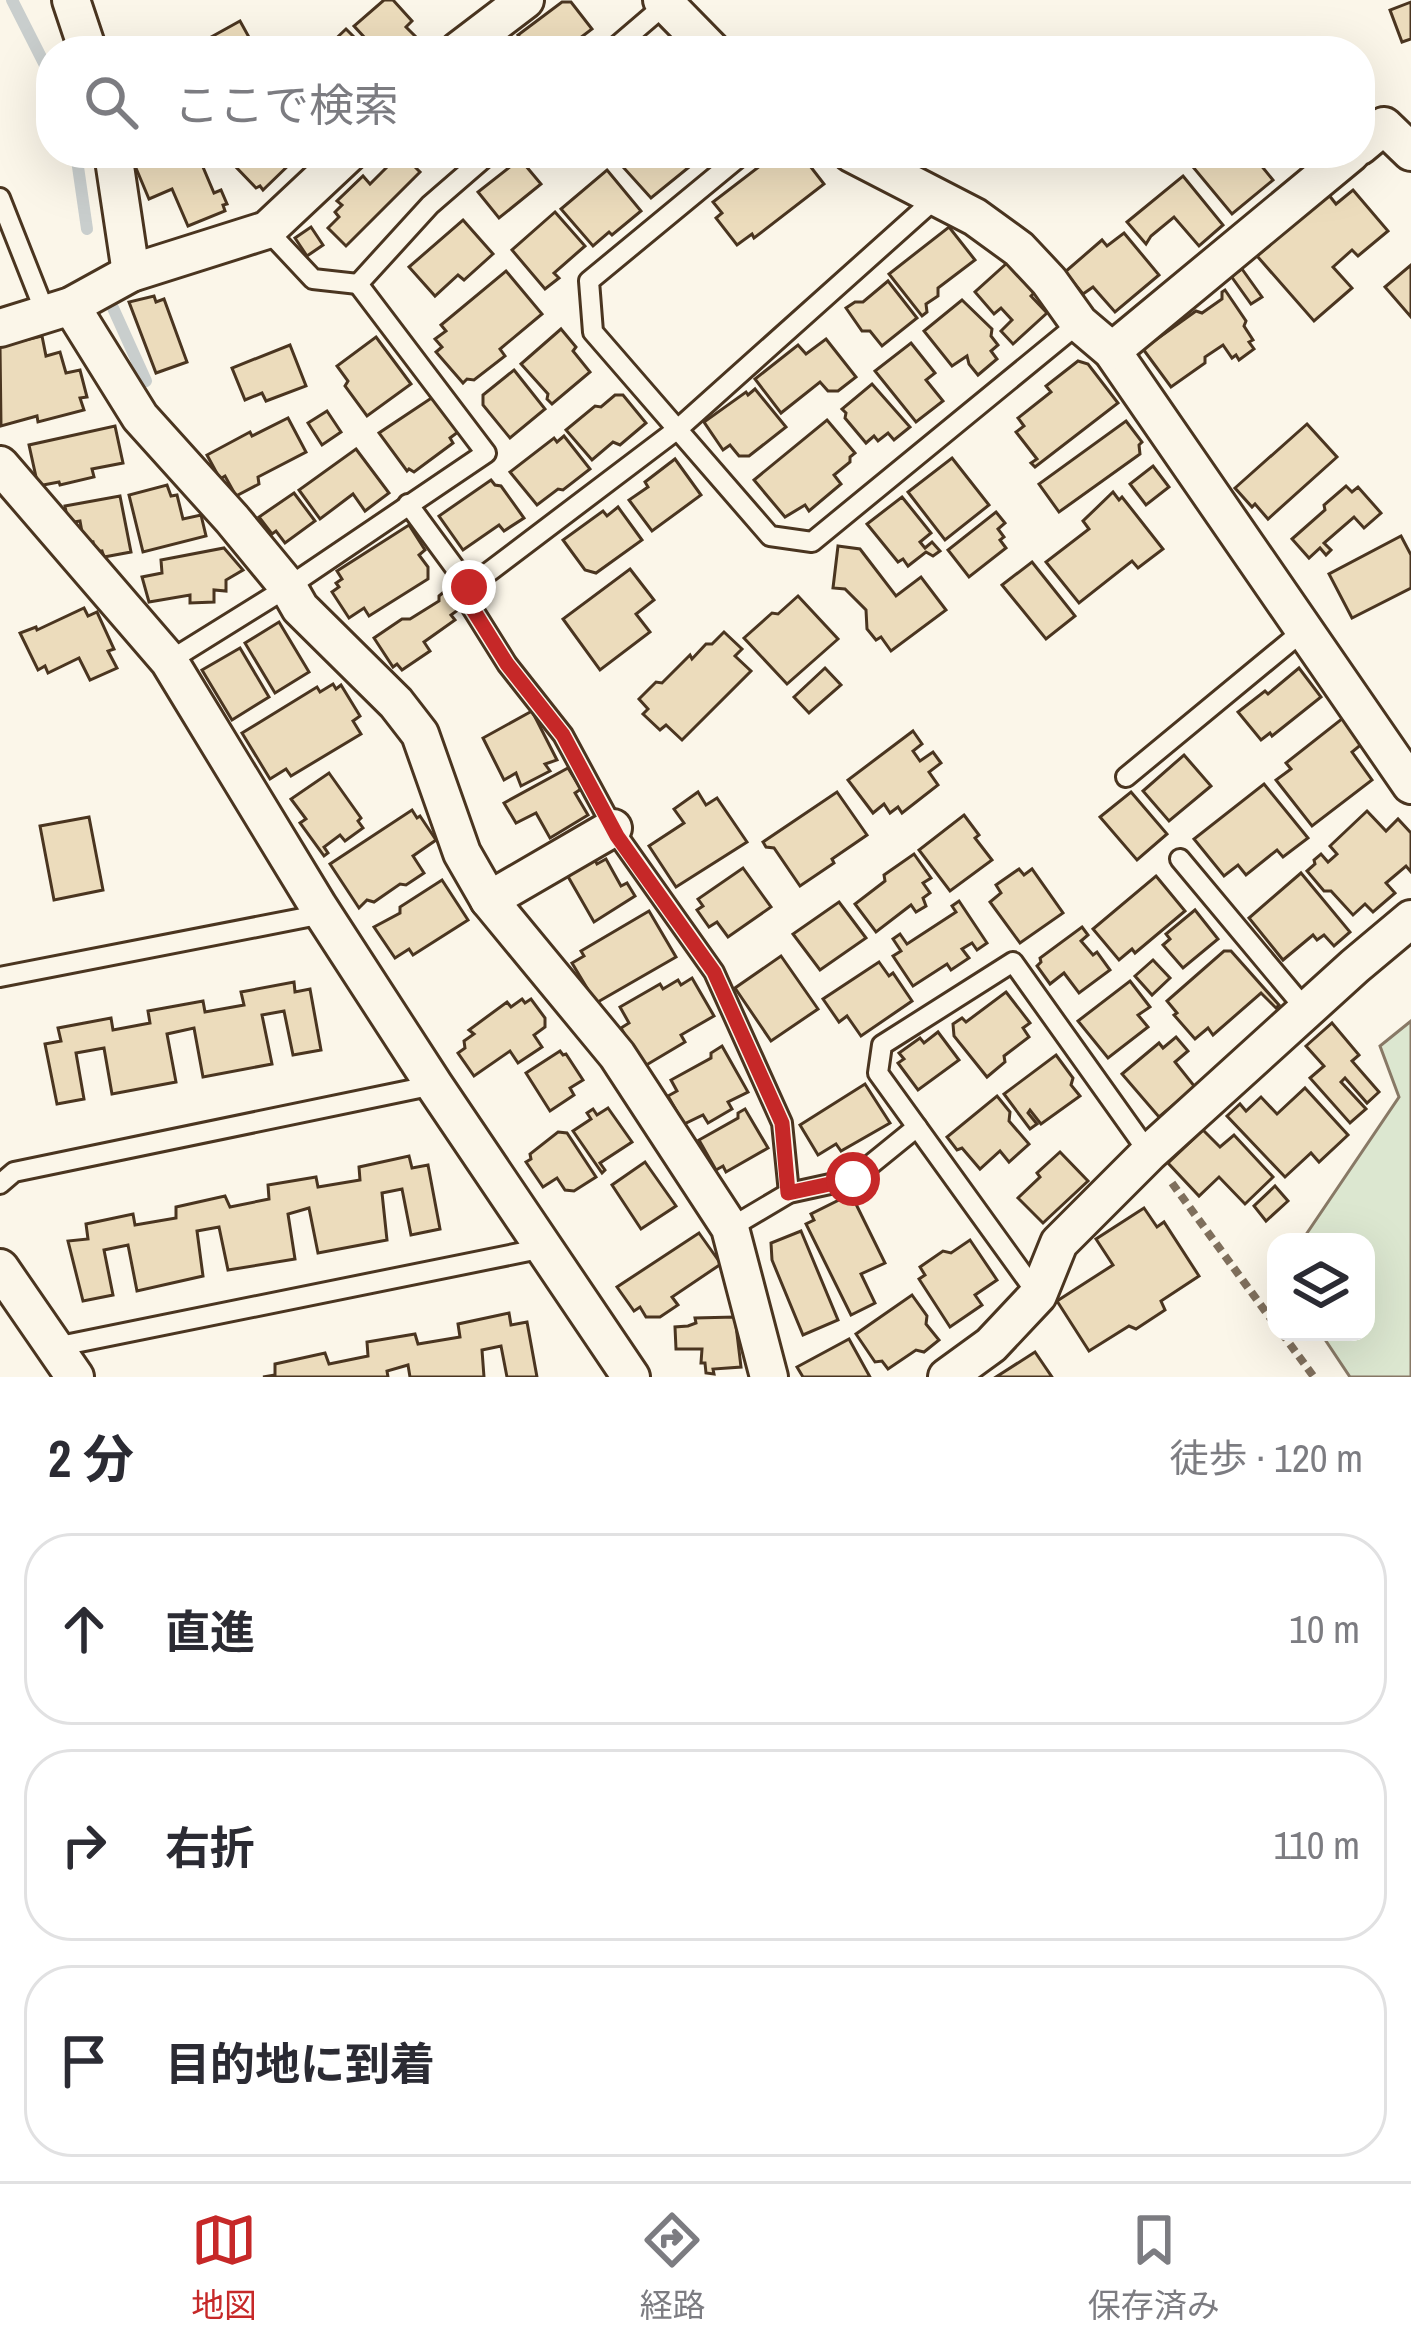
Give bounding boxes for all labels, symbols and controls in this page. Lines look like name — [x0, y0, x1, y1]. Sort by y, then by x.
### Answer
search box — [36, 36, 1375, 168]
icon: search — [78, 69, 144, 135]
text: ここで検索 — [174, 74, 399, 135]
route end — [442, 560, 496, 614]
route start — [826, 1152, 880, 1206]
map controls — [1267, 1233, 1375, 1341]
button: layers — [1267, 1233, 1375, 1341]
text: 2 分 — [48, 1424, 134, 1493]
text: 徒歩 · 120 m — [1169, 1432, 1363, 1484]
icon: ahead — [51, 1596, 117, 1662]
text: 直進 — [165, 1601, 255, 1662]
text: 10 m — [1289, 1603, 1360, 1655]
icon: right — [51, 1812, 117, 1878]
text: 右折 — [165, 1817, 255, 1878]
text: 110 m — [1273, 1819, 1360, 1871]
icon: arrive — [51, 2028, 117, 2094]
text: 目的地に到着 — [165, 2033, 435, 2094]
tab: 地図 — [191, 2207, 257, 2327]
tab: 経路 — [639, 2207, 705, 2327]
tab: 保存済み — [1088, 2207, 1220, 2327]

